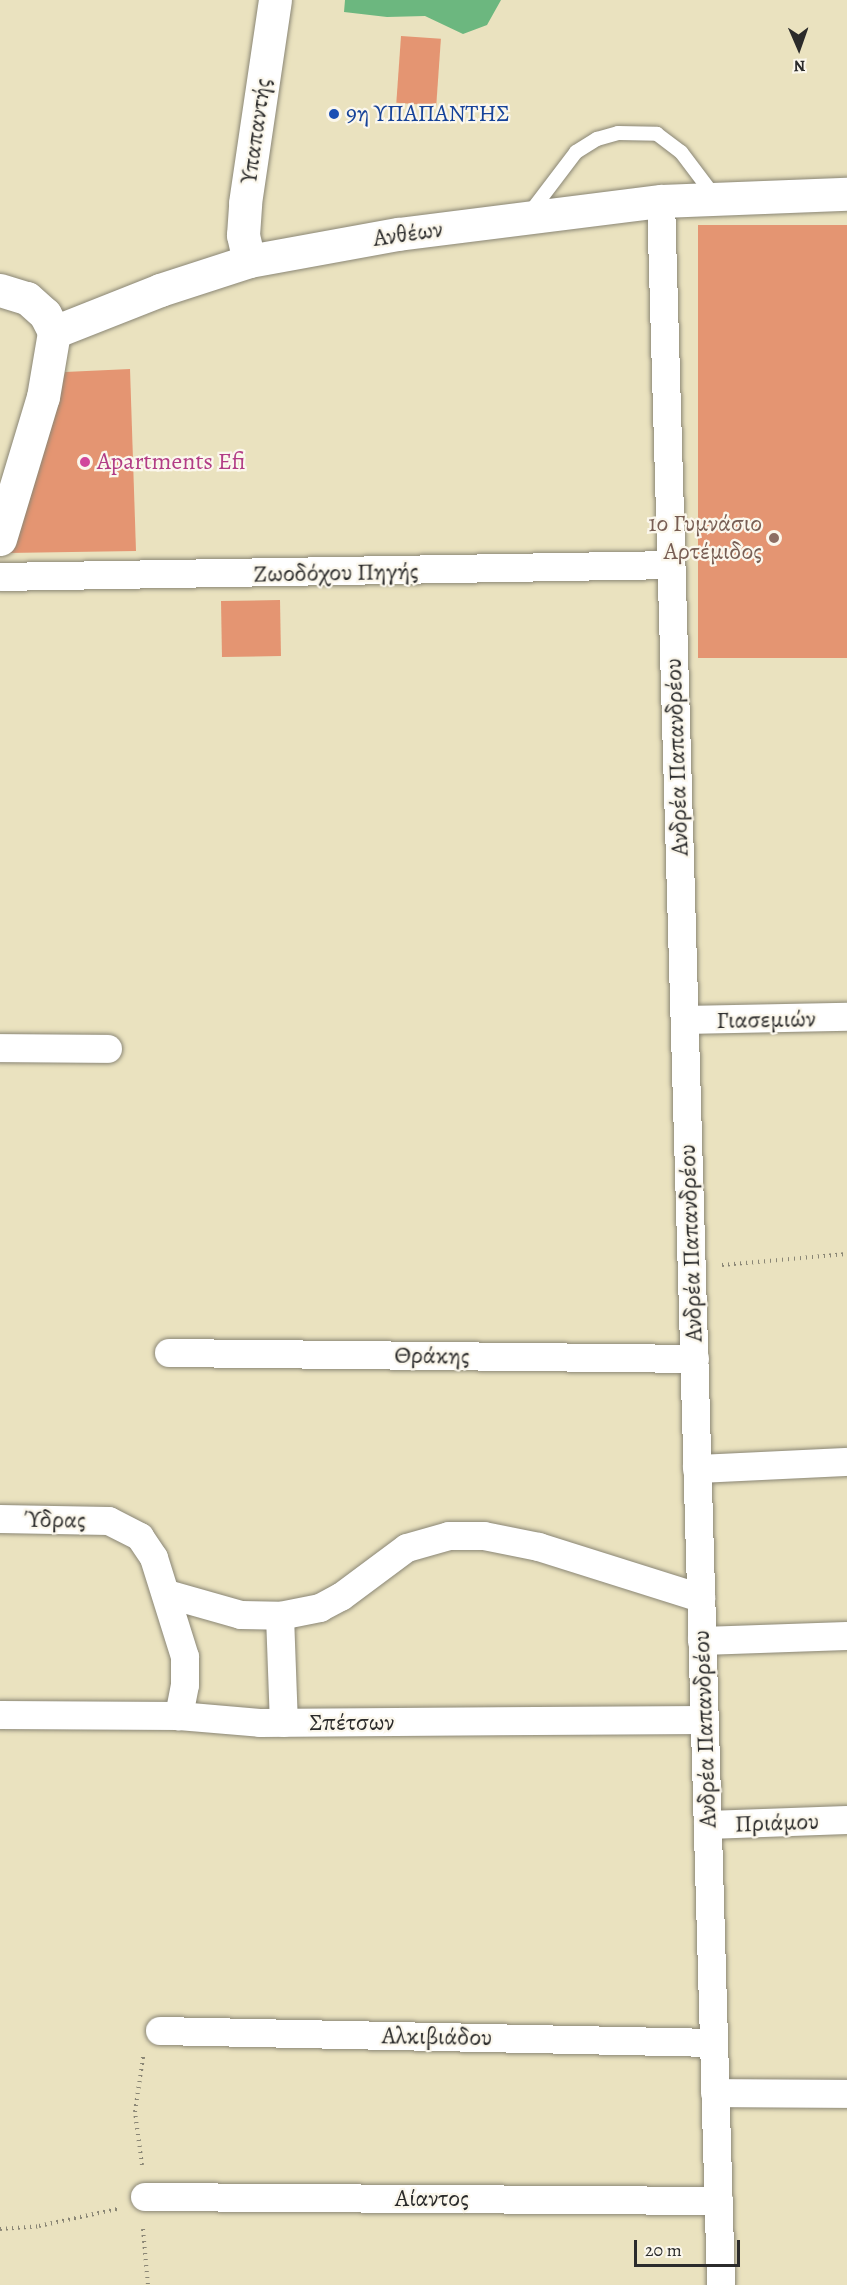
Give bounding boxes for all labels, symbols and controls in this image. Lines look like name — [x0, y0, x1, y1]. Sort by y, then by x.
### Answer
north arrow — [769, 18, 829, 78]
text: N — [793, 55, 806, 77]
street label: Υπαπαντής — [234, 77, 278, 185]
place label: 9η ΥΠΑΠΑΝΤΗΣ — [346, 100, 510, 128]
marker: 9η ΥΠΑΠΑΝΤΗΣ — [327, 107, 341, 121]
street label: Ανθέων — [371, 215, 445, 253]
place label: Apartments Efi — [97, 448, 245, 476]
marker: Apartments Efi — [78, 455, 92, 469]
place label: 1ο Γυμνάσιο Αρτέμιδος — [648, 510, 762, 566]
marker: 1ο Γυμνάσιο Αρτέμιδος — [767, 531, 781, 545]
street label: Ζωοδόχου Πηγής — [253, 557, 419, 589]
street label: Ανδρέα Παπανδρέου — [659, 658, 695, 856]
street label: Γιασεμιών — [716, 1005, 816, 1035]
street label: Ανδρέα Παπανδρέου — [673, 1144, 709, 1342]
street label: Θράκης — [394, 1341, 470, 1371]
street label: Ύδρας — [24, 1505, 86, 1535]
street label: Ανδρέα Παπανδρέου — [687, 1630, 723, 1828]
street label: Σπέτσων — [310, 1709, 394, 1737]
street label: Πριάμου — [734, 1807, 820, 1839]
street label: Αλκιβιάδου — [382, 2022, 492, 2052]
street label: Αίαντος — [395, 2185, 469, 2213]
scale bar — [637, 2228, 744, 2266]
text: 20 m — [645, 2238, 682, 2262]

